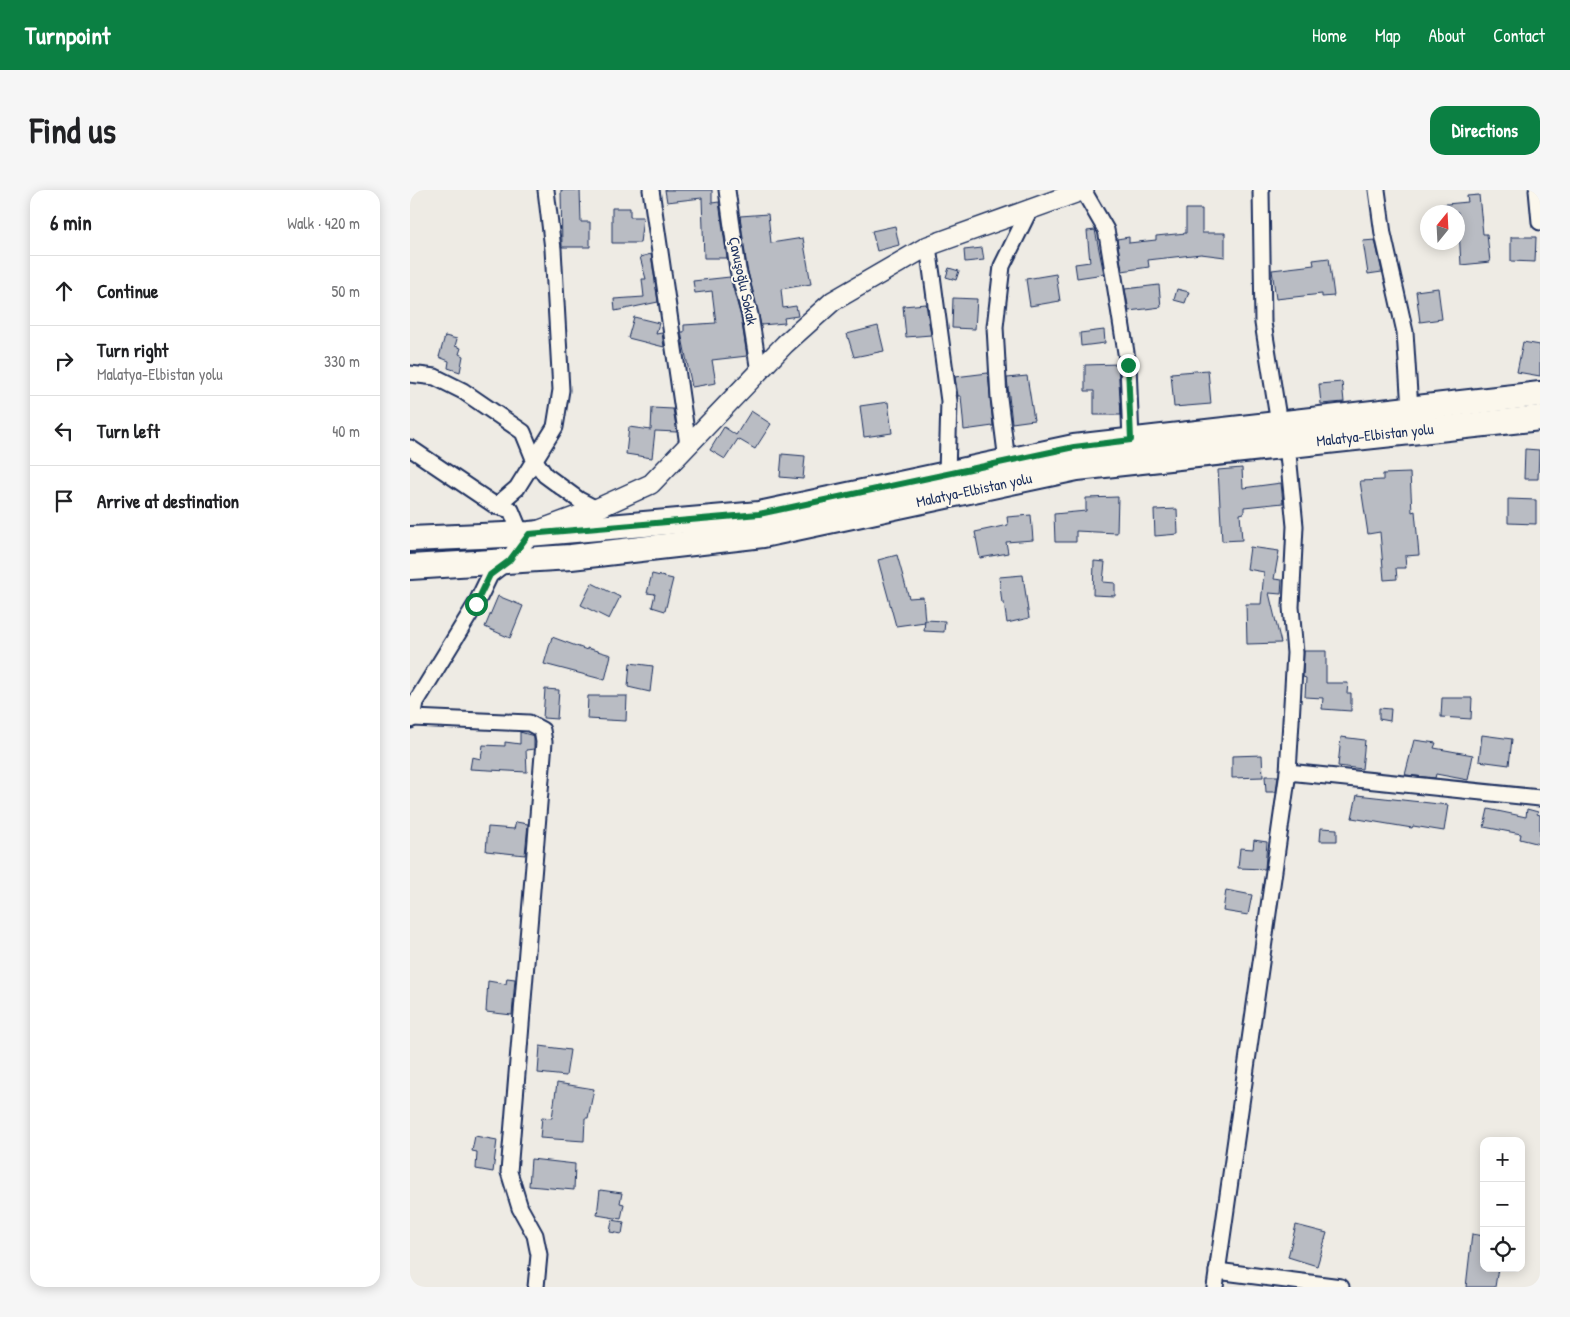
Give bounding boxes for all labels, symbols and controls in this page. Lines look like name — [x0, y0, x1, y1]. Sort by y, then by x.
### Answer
text: Turnpoint — [25, 19, 110, 51]
text: Home — [1312, 23, 1347, 48]
text: Map — [1375, 23, 1400, 48]
text: About — [1428, 23, 1465, 48]
text: Contact — [1493, 23, 1545, 48]
button: Directions — [1430, 106, 1540, 155]
text: Find us — [30, 107, 116, 154]
north arrow — [1420, 205, 1465, 250]
text: 6 min — [50, 208, 92, 237]
text: Walk · 420 m — [287, 212, 360, 234]
street label: Çavuşoğlu Sokak — [724, 235, 763, 327]
icon: ahead — [50, 277, 78, 305]
text: Continue — [97, 278, 158, 304]
text: 50 m — [332, 280, 360, 302]
text: Turn right — [97, 337, 168, 363]
icon: right — [50, 347, 78, 375]
text: 330 m — [324, 350, 360, 372]
route end — [1117, 354, 1140, 377]
text: Malatya-Elbistan yolu — [97, 363, 223, 385]
icon: left — [50, 417, 78, 445]
text: Turn left — [97, 418, 160, 444]
street label: Malatya-Elbistan yolu — [1315, 418, 1435, 451]
text: 40 m — [332, 420, 360, 442]
street label: Malatya-Elbistan yolu — [914, 467, 1034, 512]
icon: arrive — [50, 487, 78, 515]
text: Arrive at destination — [97, 488, 239, 514]
route start — [465, 593, 488, 616]
map controls — [1480, 1137, 1525, 1272]
button: + — [1480, 1137, 1525, 1182]
button: − — [1480, 1182, 1525, 1227]
button: locate — [1480, 1227, 1525, 1272]

